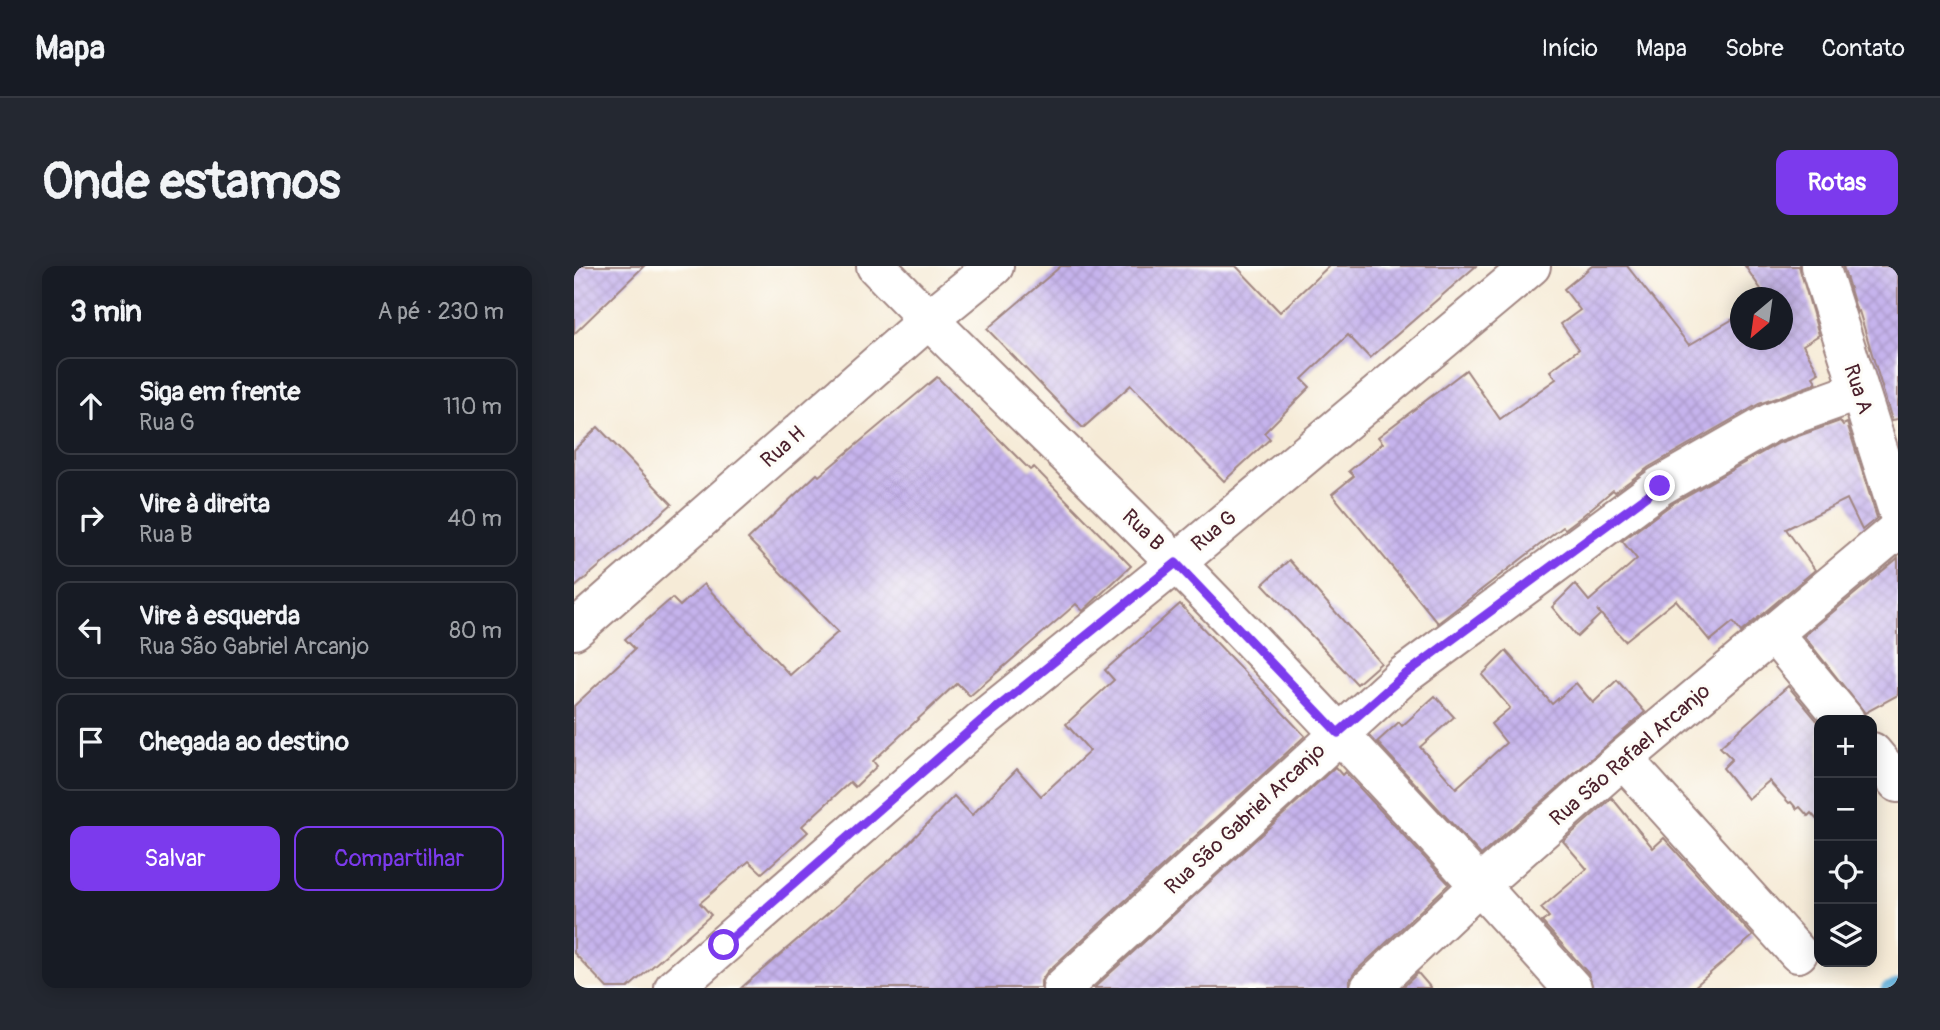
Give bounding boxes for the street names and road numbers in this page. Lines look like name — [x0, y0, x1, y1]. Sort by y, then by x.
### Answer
street label: Rua A — [1837, 361, 1879, 417]
street label: Rua H — [755, 420, 811, 474]
street label: Rua B — [1116, 503, 1170, 557]
street label: Rua G — [1186, 504, 1242, 558]
street label: Rua São Rafael Arcanjo — [1544, 678, 1716, 832]
street label: Rua São Gabriel Arcanjo — [1159, 738, 1331, 900]

